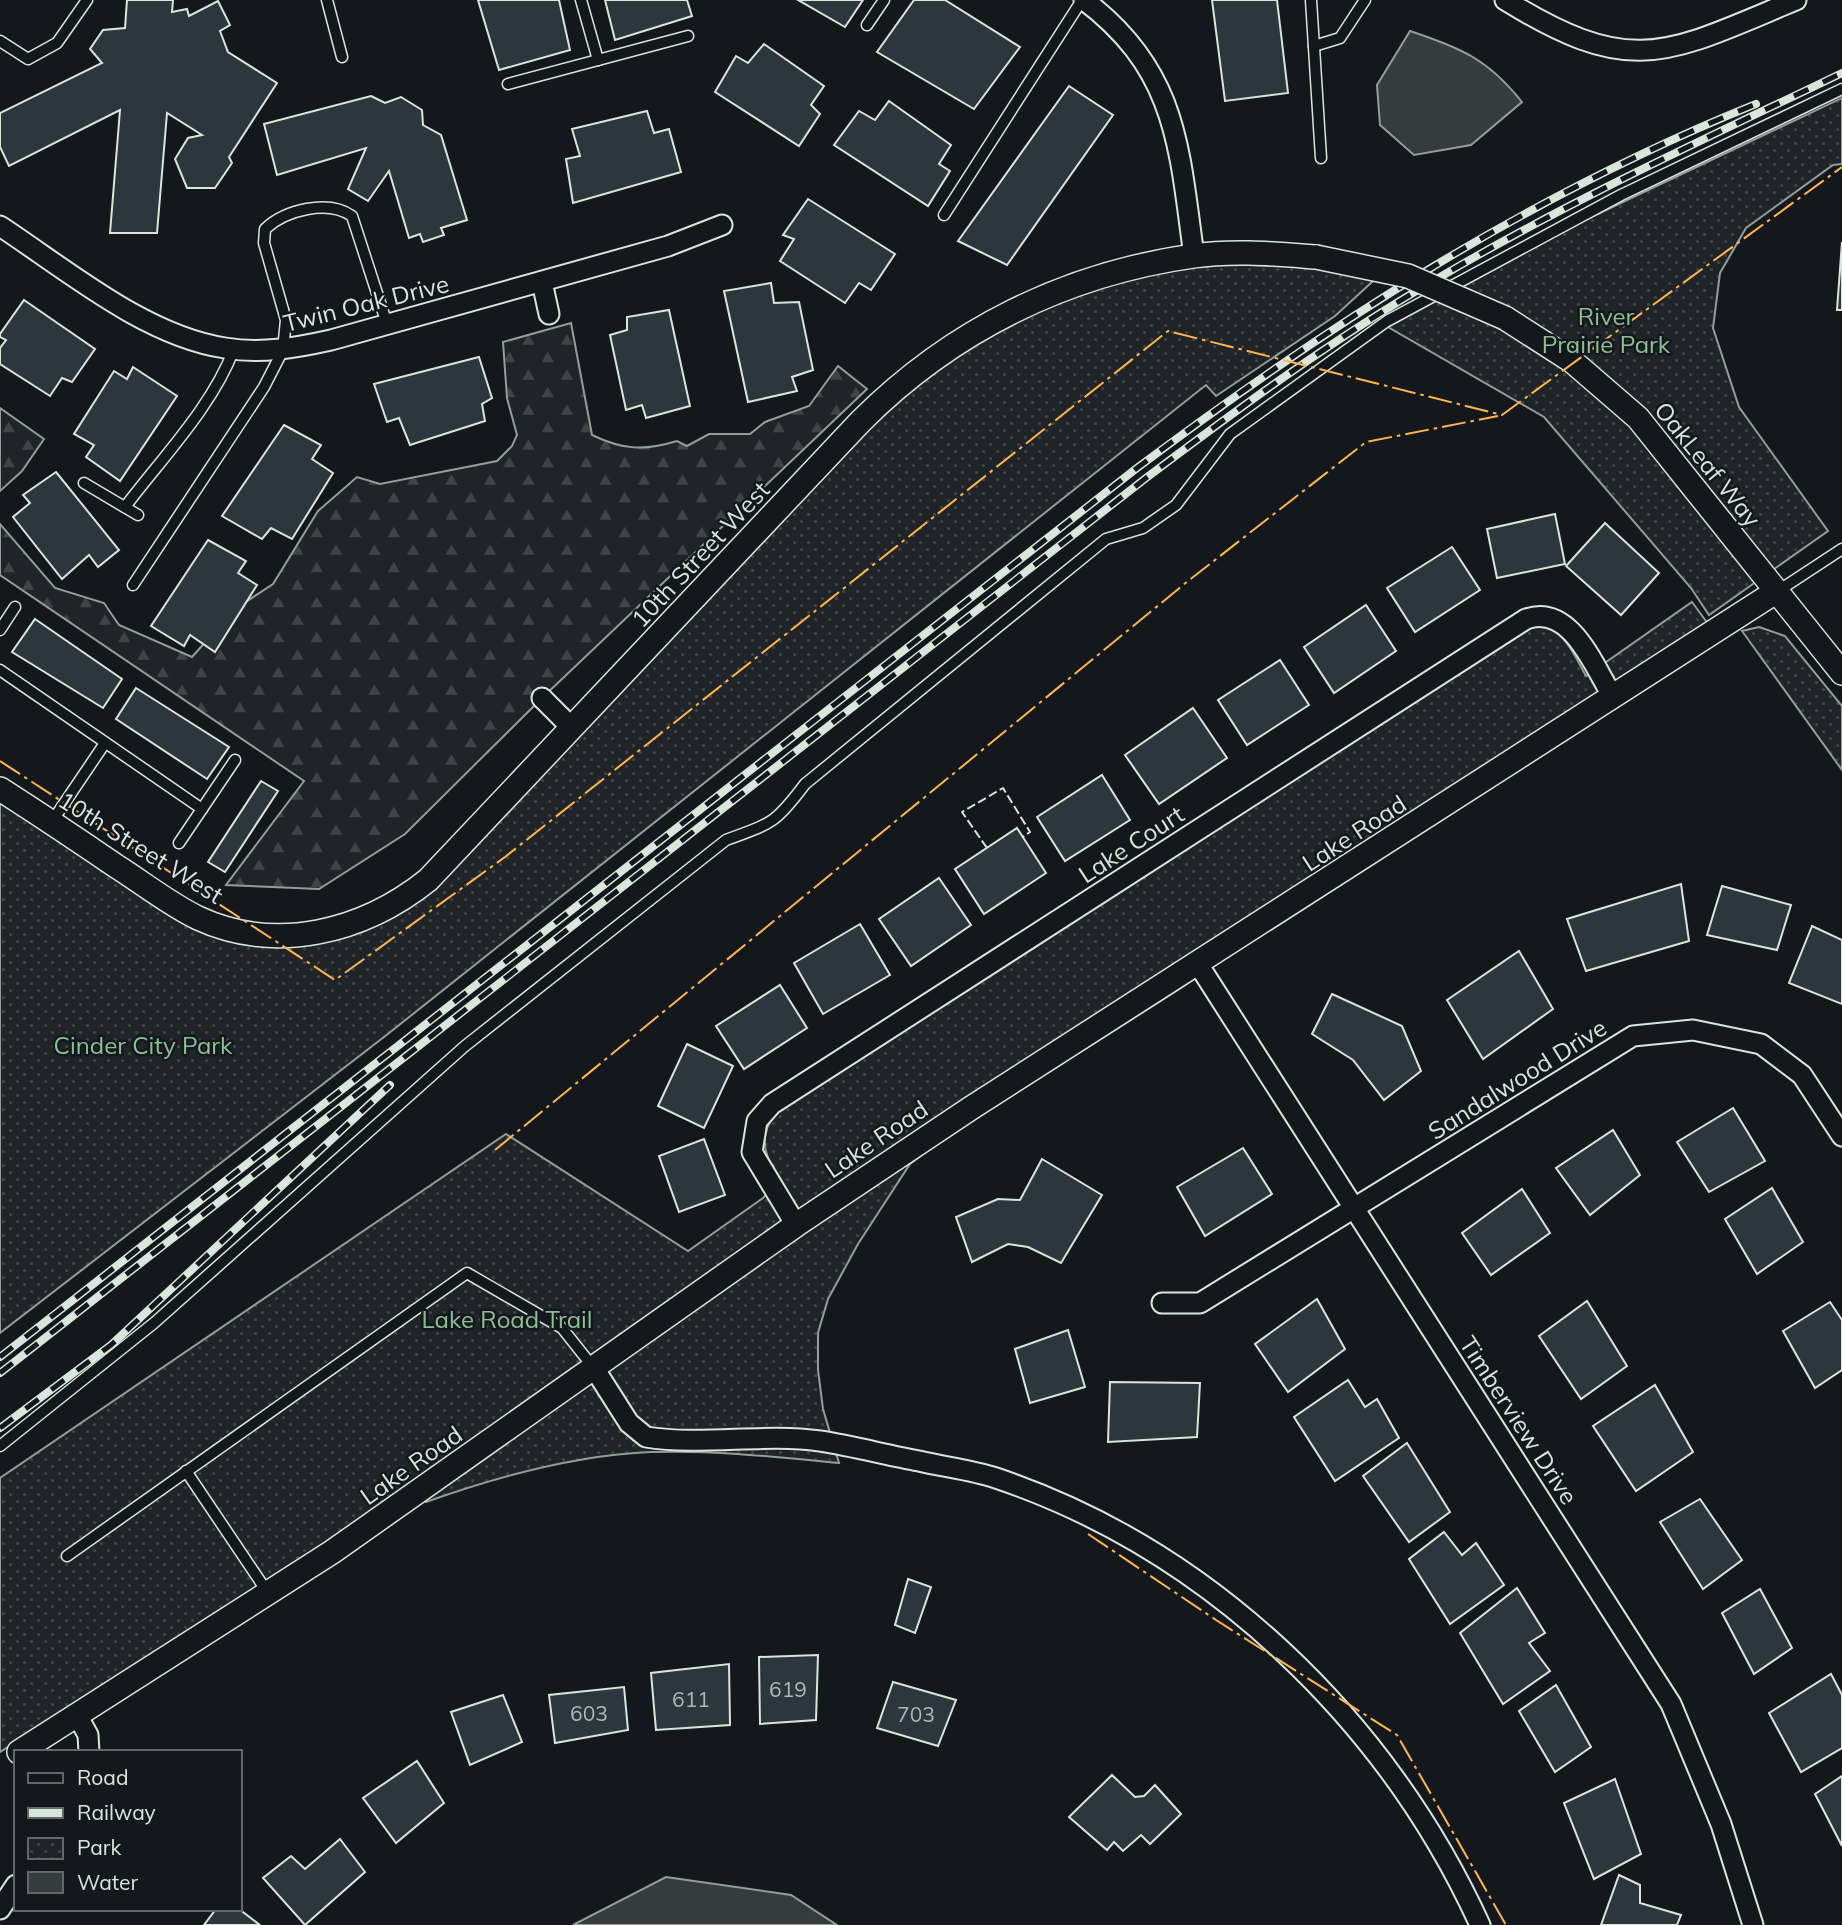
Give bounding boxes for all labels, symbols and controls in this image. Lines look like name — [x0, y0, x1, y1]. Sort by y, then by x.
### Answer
street label: Twin Oak Drive — [280, 268, 452, 338]
park label: River Prairie Park — [1542, 301, 1671, 359]
street label: OakLeaf Way — [1648, 395, 1768, 533]
street label: 10th Street West — [625, 475, 775, 633]
street label: 10th Street West — [53, 784, 229, 910]
street label: Lake Road — [1296, 788, 1412, 878]
street label: Lake Court — [1073, 799, 1189, 889]
street label: Sandalwood Drive — [1422, 1012, 1612, 1146]
park label: Cinder City Park — [54, 1030, 233, 1060]
street label: Lake Road — [819, 1094, 933, 1184]
park label: Lake Road Trail — [421, 1304, 593, 1334]
street label: Timberview Drive — [1453, 1330, 1585, 1510]
street label: Lake Road — [354, 1419, 468, 1511]
house number: 619 — [769, 1676, 807, 1702]
house number: 611 — [672, 1686, 710, 1712]
house number: 603 — [570, 1700, 608, 1726]
house number: 703 — [897, 1701, 935, 1727]
legend — [14, 1750, 242, 1911]
text: Road — [77, 1764, 128, 1790]
text: Railway — [77, 1799, 156, 1825]
text: Park — [77, 1834, 121, 1860]
text: Water — [77, 1869, 138, 1895]

